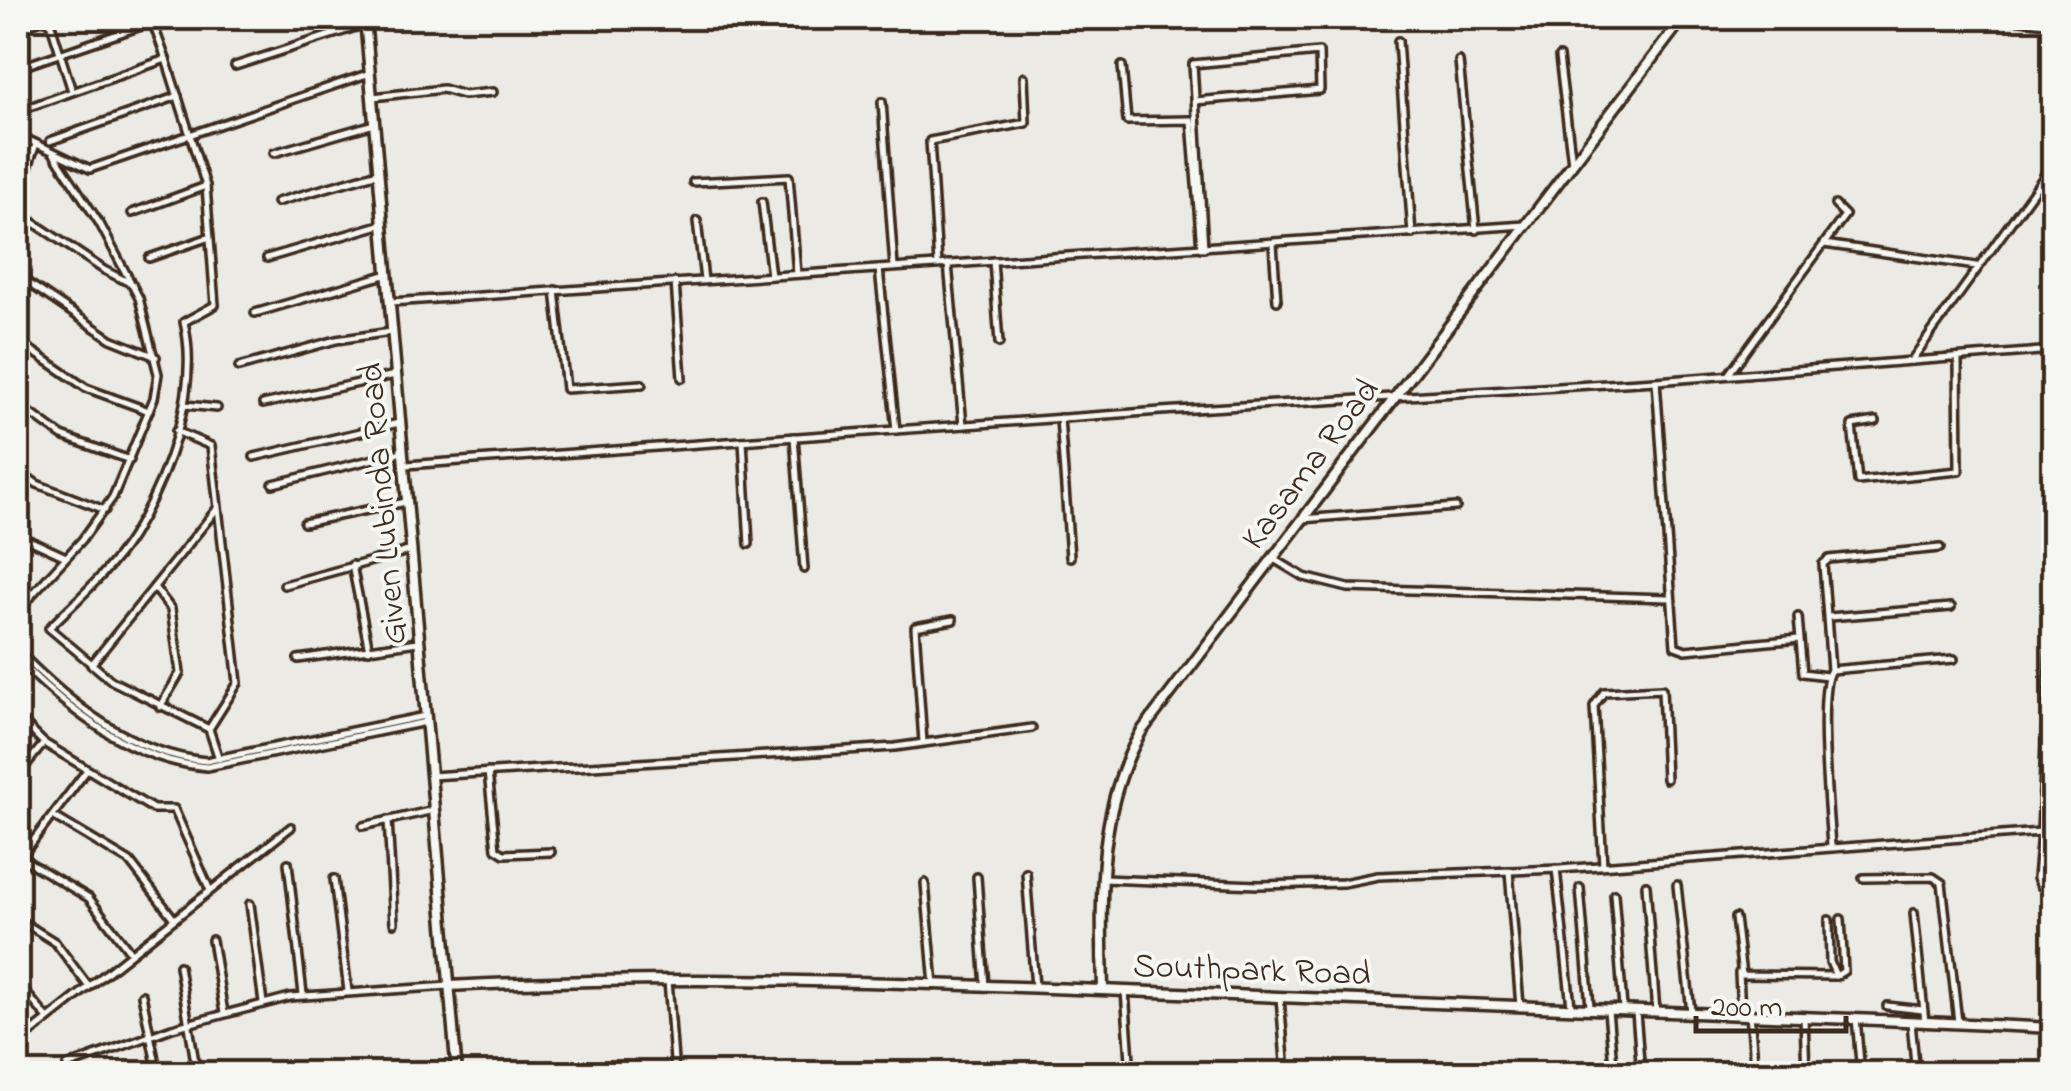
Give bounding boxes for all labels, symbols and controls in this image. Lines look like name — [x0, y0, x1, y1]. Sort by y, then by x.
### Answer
street label: Given Lubinda Road — [347, 361, 422, 647]
street label: Kasama Road — [1230, 368, 1393, 562]
street label: Southpark Road — [1132, 942, 1372, 1001]
scale bar — [1696, 971, 1846, 1033]
text: 200 m — [1711, 987, 1783, 1031]

